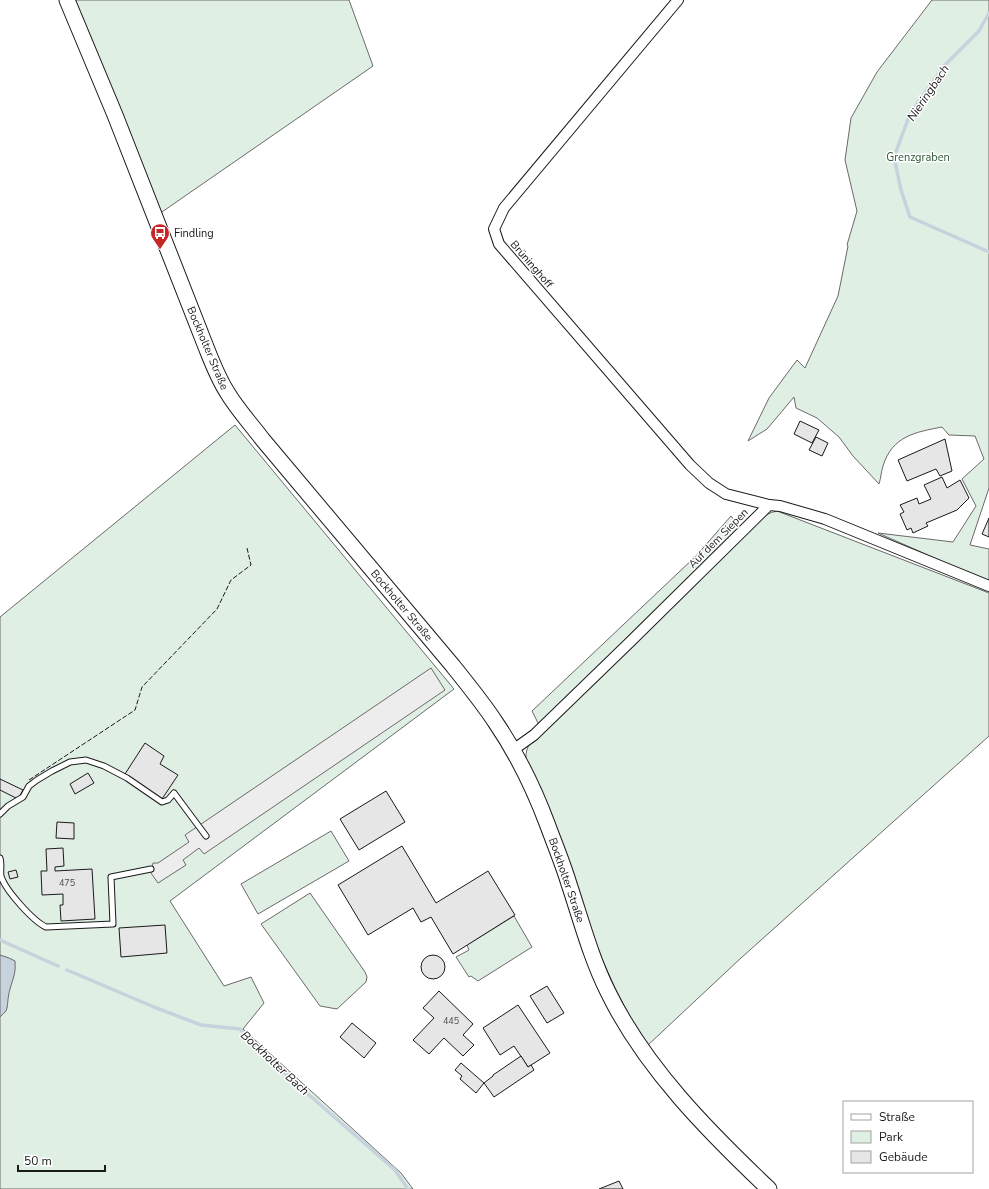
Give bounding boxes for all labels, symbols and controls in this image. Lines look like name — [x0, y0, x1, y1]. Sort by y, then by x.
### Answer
water label: Nieringbach — [903, 62, 953, 124]
park label: Grenzgraben — [886, 150, 950, 165]
bus stop icon: Findling — [149, 222, 171, 250]
place label: Findling — [174, 226, 214, 241]
street label: Brüninghoff — [507, 237, 557, 292]
street label: Bockholter Straße — [183, 304, 232, 392]
street label: Auf dem Siepen — [685, 505, 752, 572]
street label: Bockholter Straße — [367, 566, 436, 644]
street label: Bockholter Straße — [545, 836, 588, 925]
house number: 475 — [59, 877, 75, 889]
house number: 445 — [443, 1015, 459, 1027]
water label: Bockholter Bach — [237, 1027, 313, 1099]
legend — [843, 1101, 973, 1173]
text: Straße — [879, 1109, 915, 1125]
text: Park — [879, 1129, 904, 1145]
scale bar — [18, 1147, 105, 1173]
text: Gebäude — [879, 1149, 928, 1165]
text: 50 m — [24, 1153, 52, 1169]

